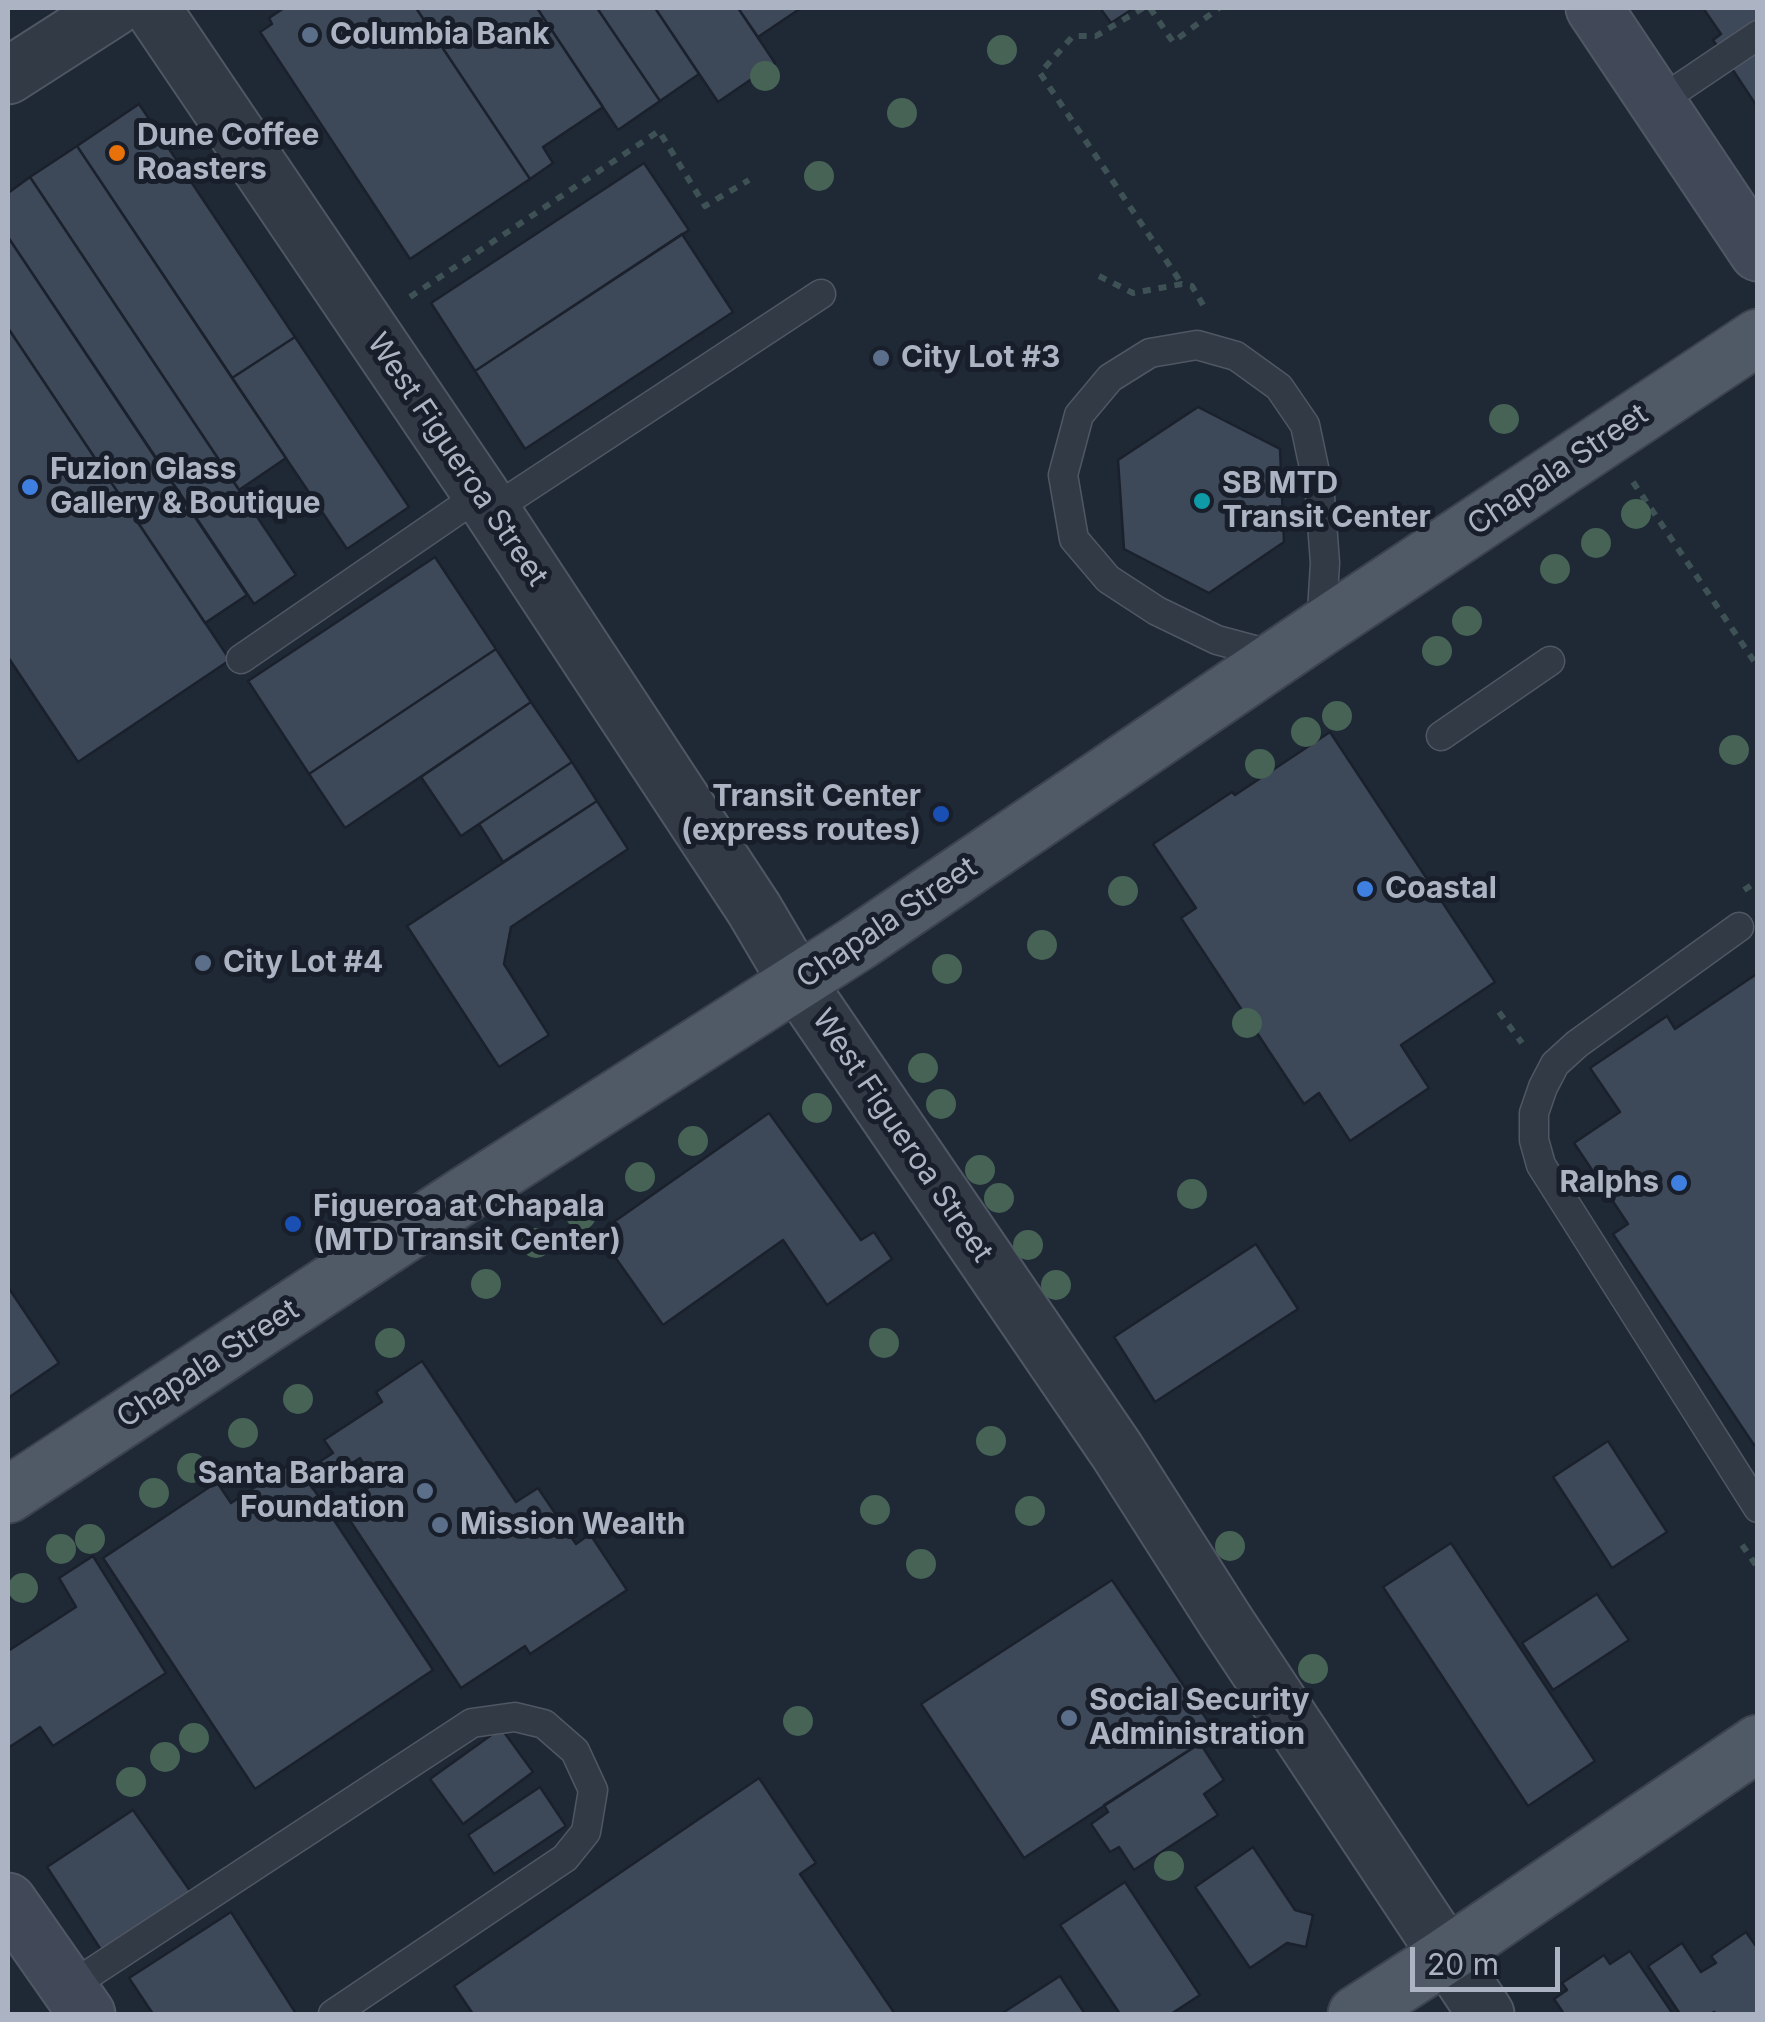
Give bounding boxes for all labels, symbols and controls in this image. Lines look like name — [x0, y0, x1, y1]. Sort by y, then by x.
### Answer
place label: Columbia Bank — [330, 17, 550, 53]
marker: Columbia Bank — [299, 24, 321, 46]
place label: Dune Coffee Roasters — [137, 118, 319, 188]
marker: Dune Coffee Roasters — [106, 142, 128, 164]
street label: West Figueroa Street — [359, 327, 555, 593]
place label: City Lot #3 — [901, 340, 1060, 376]
marker: City Lot #3 — [870, 347, 892, 369]
street label: Chapala Street — [1461, 397, 1655, 543]
place label: Fuzion Glass Gallery & Boutique — [50, 452, 321, 522]
place label: SB MTD Transit Center — [1222, 466, 1431, 536]
marker: Fuzion Glass Gallery & Boutique — [19, 476, 41, 498]
marker: SB MTD Transit Center — [1191, 490, 1213, 512]
place label: Transit Center (express routes) — [681, 779, 921, 850]
marker: Transit Center (express routes) — [930, 803, 952, 825]
street label: Chapala Street — [790, 850, 984, 996]
place label: Coastal — [1385, 871, 1497, 907]
marker: Coastal — [1354, 878, 1376, 900]
place label: City Lot #4 — [223, 945, 383, 981]
marker: City Lot #4 — [192, 952, 214, 974]
street label: West Figueroa Street — [804, 1003, 1000, 1269]
place label: Ralphs — [1560, 1165, 1659, 1201]
marker: Ralphs — [1668, 1172, 1690, 1194]
place label: Figueroa at Chapala (MTD Transit Center) — [313, 1189, 621, 1260]
marker: Figueroa at Chapala (MTD Transit Center) — [282, 1213, 304, 1235]
street label: Chapala Street — [110, 1292, 306, 1436]
place label: Santa Barbara Foundation — [198, 1456, 405, 1526]
marker: Santa Barbara Foundation — [414, 1480, 436, 1502]
place label: Mission Wealth — [460, 1507, 686, 1543]
marker: Mission Wealth — [429, 1514, 451, 1536]
place label: Social Security Administration — [1089, 1683, 1310, 1754]
marker: Social Security Administration — [1058, 1707, 1080, 1729]
scale bar — [1415, 1927, 1565, 1989]
text: 20 m — [1427, 1946, 1499, 1982]

